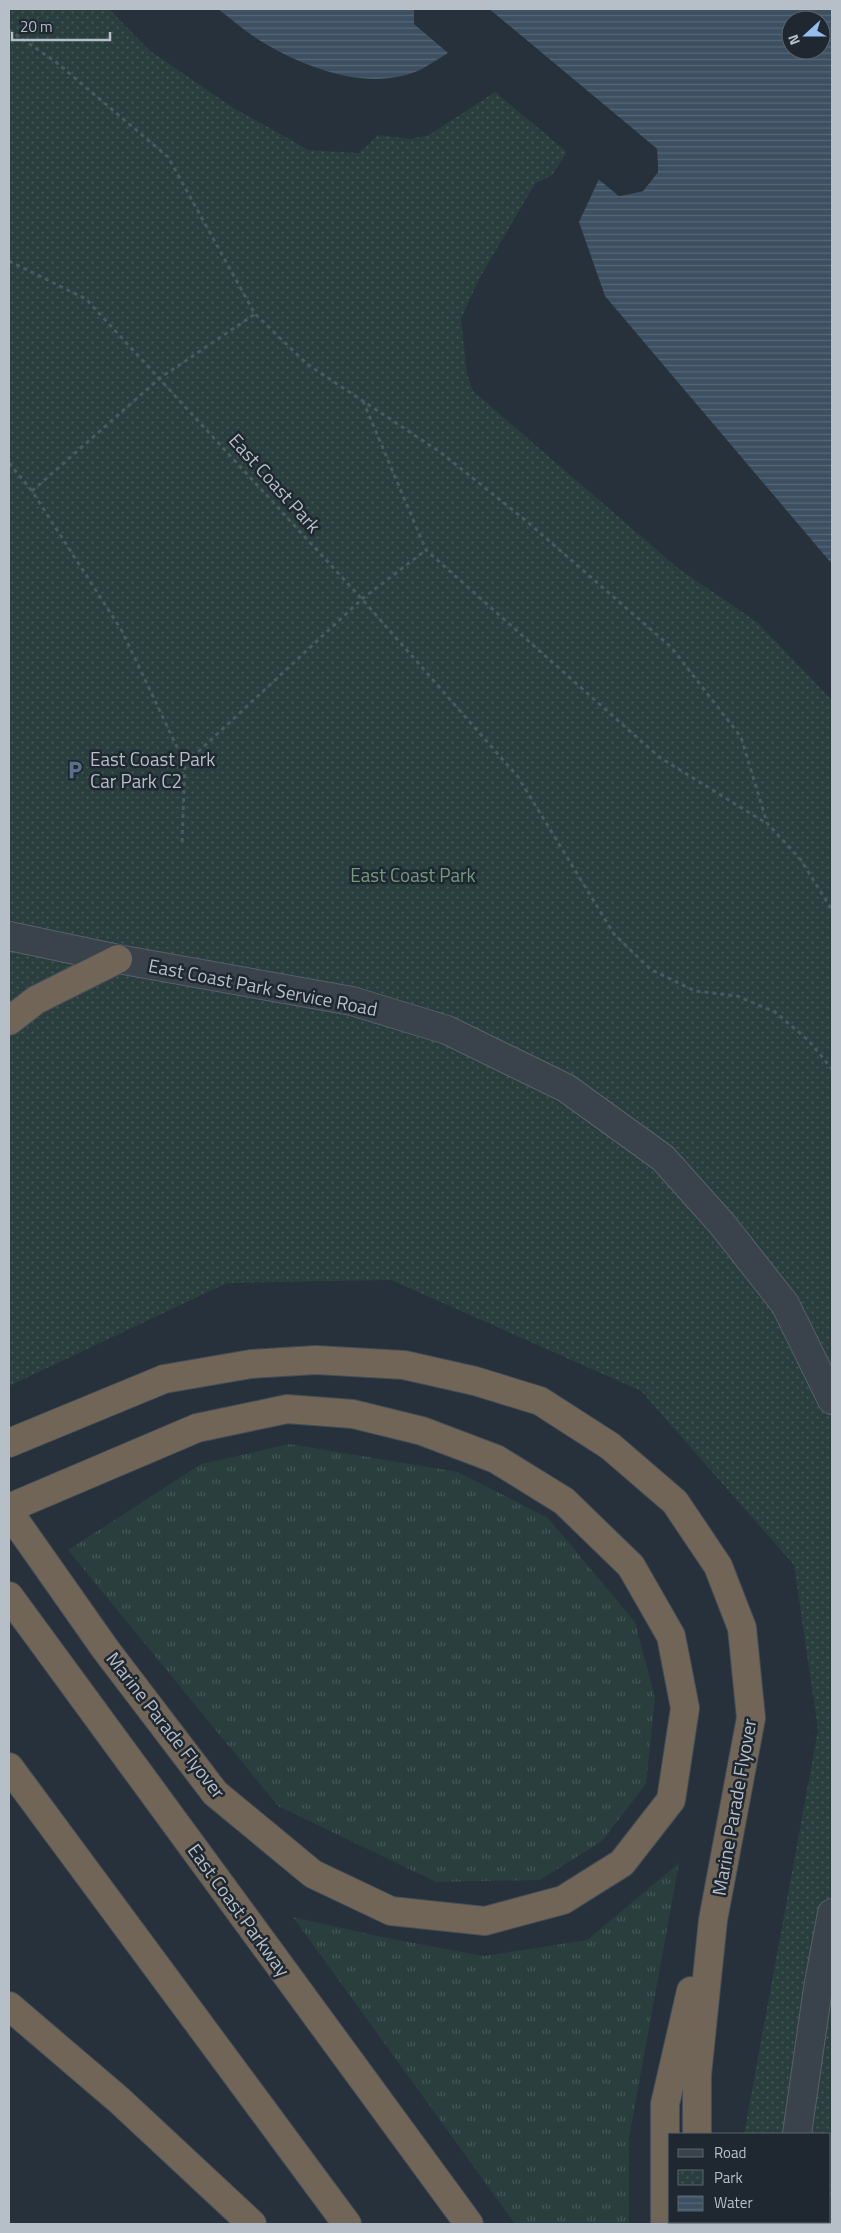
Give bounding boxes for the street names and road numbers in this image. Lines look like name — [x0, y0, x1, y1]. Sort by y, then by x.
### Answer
street label: East Coast Park — [223, 426, 328, 539]
street label: East Coast Park Service Road — [146, 950, 380, 1023]
street label: Marine Parade Flyover — [100, 1645, 233, 1805]
street label: Marine Parade Flyover — [704, 1716, 763, 1898]
street label: East Coast Parkway — [181, 1837, 298, 1982]

